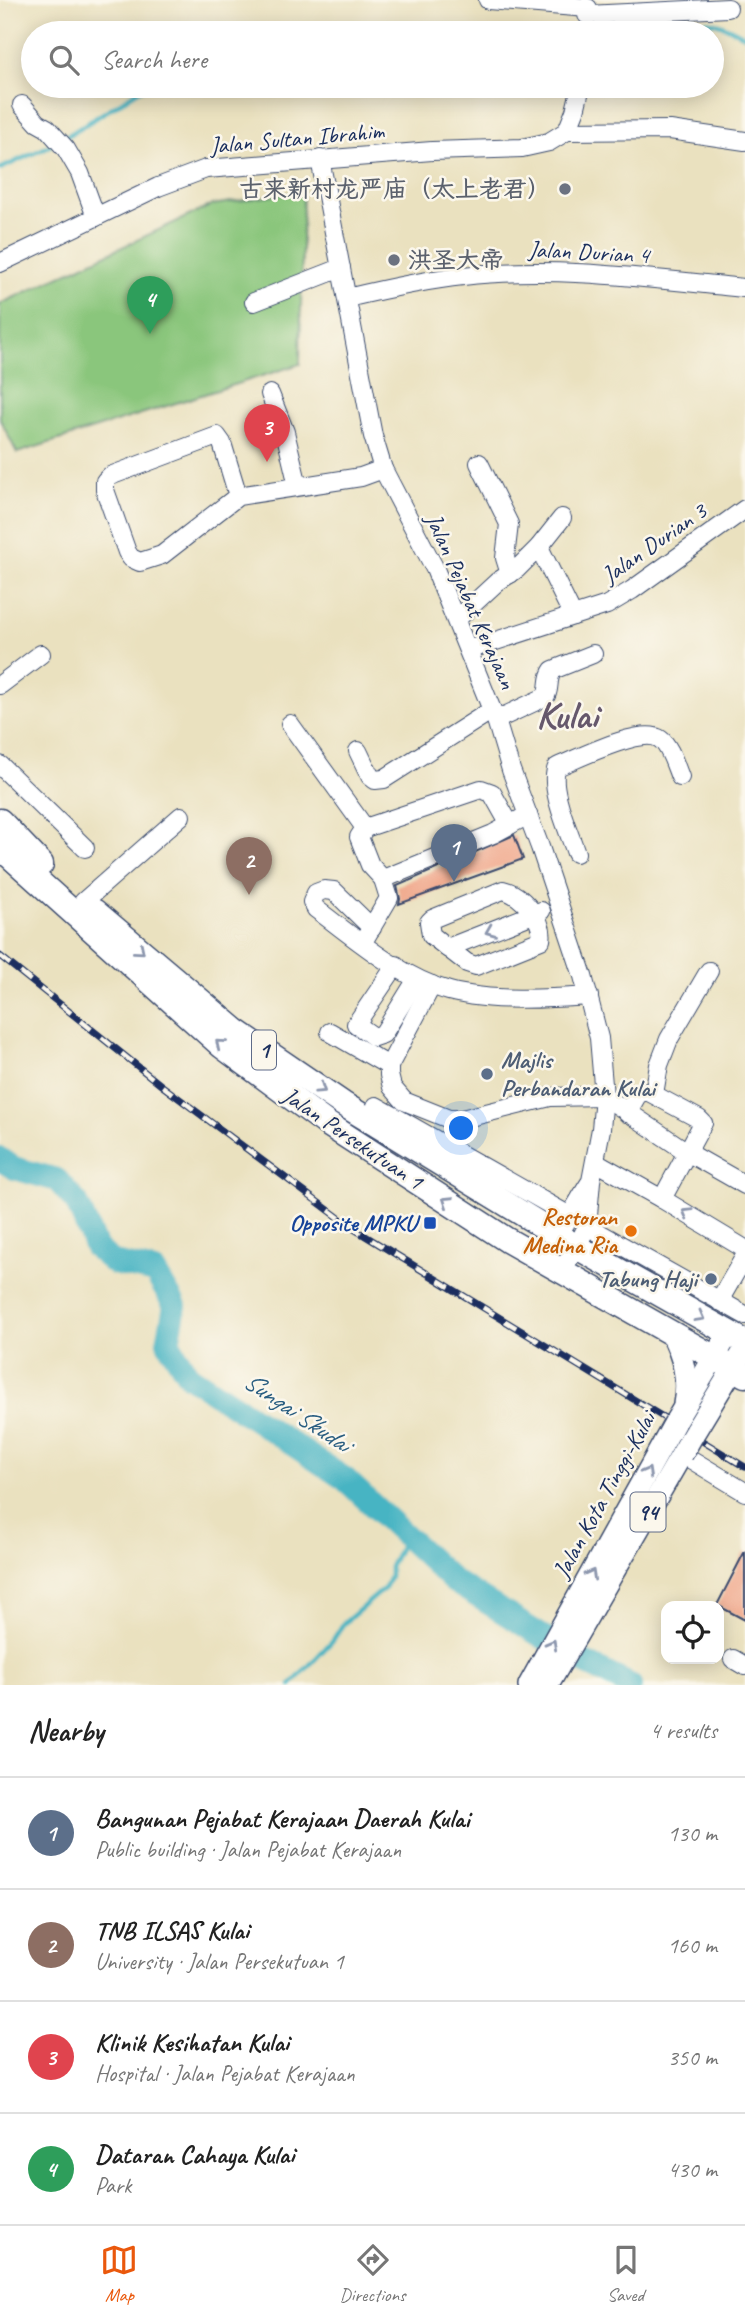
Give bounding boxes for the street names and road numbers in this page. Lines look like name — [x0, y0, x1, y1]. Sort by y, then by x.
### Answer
street label: Jalan Sultan Ibrahim — [208, 115, 386, 161]
street label: Jalan Durian 4 — [527, 234, 652, 270]
street label: Jalan Durian 3 — [595, 495, 714, 591]
street label: Jalan Pejabat Kerajaan — [418, 508, 523, 694]
road number: 1 — [252, 1030, 276, 1070]
street label: Jalan Persekutuan 1 — [276, 1079, 430, 1197]
street label: Jalan Kota Tinggi-Kulai — [546, 1404, 664, 1584]
road number: 94 — [630, 1492, 666, 1532]

